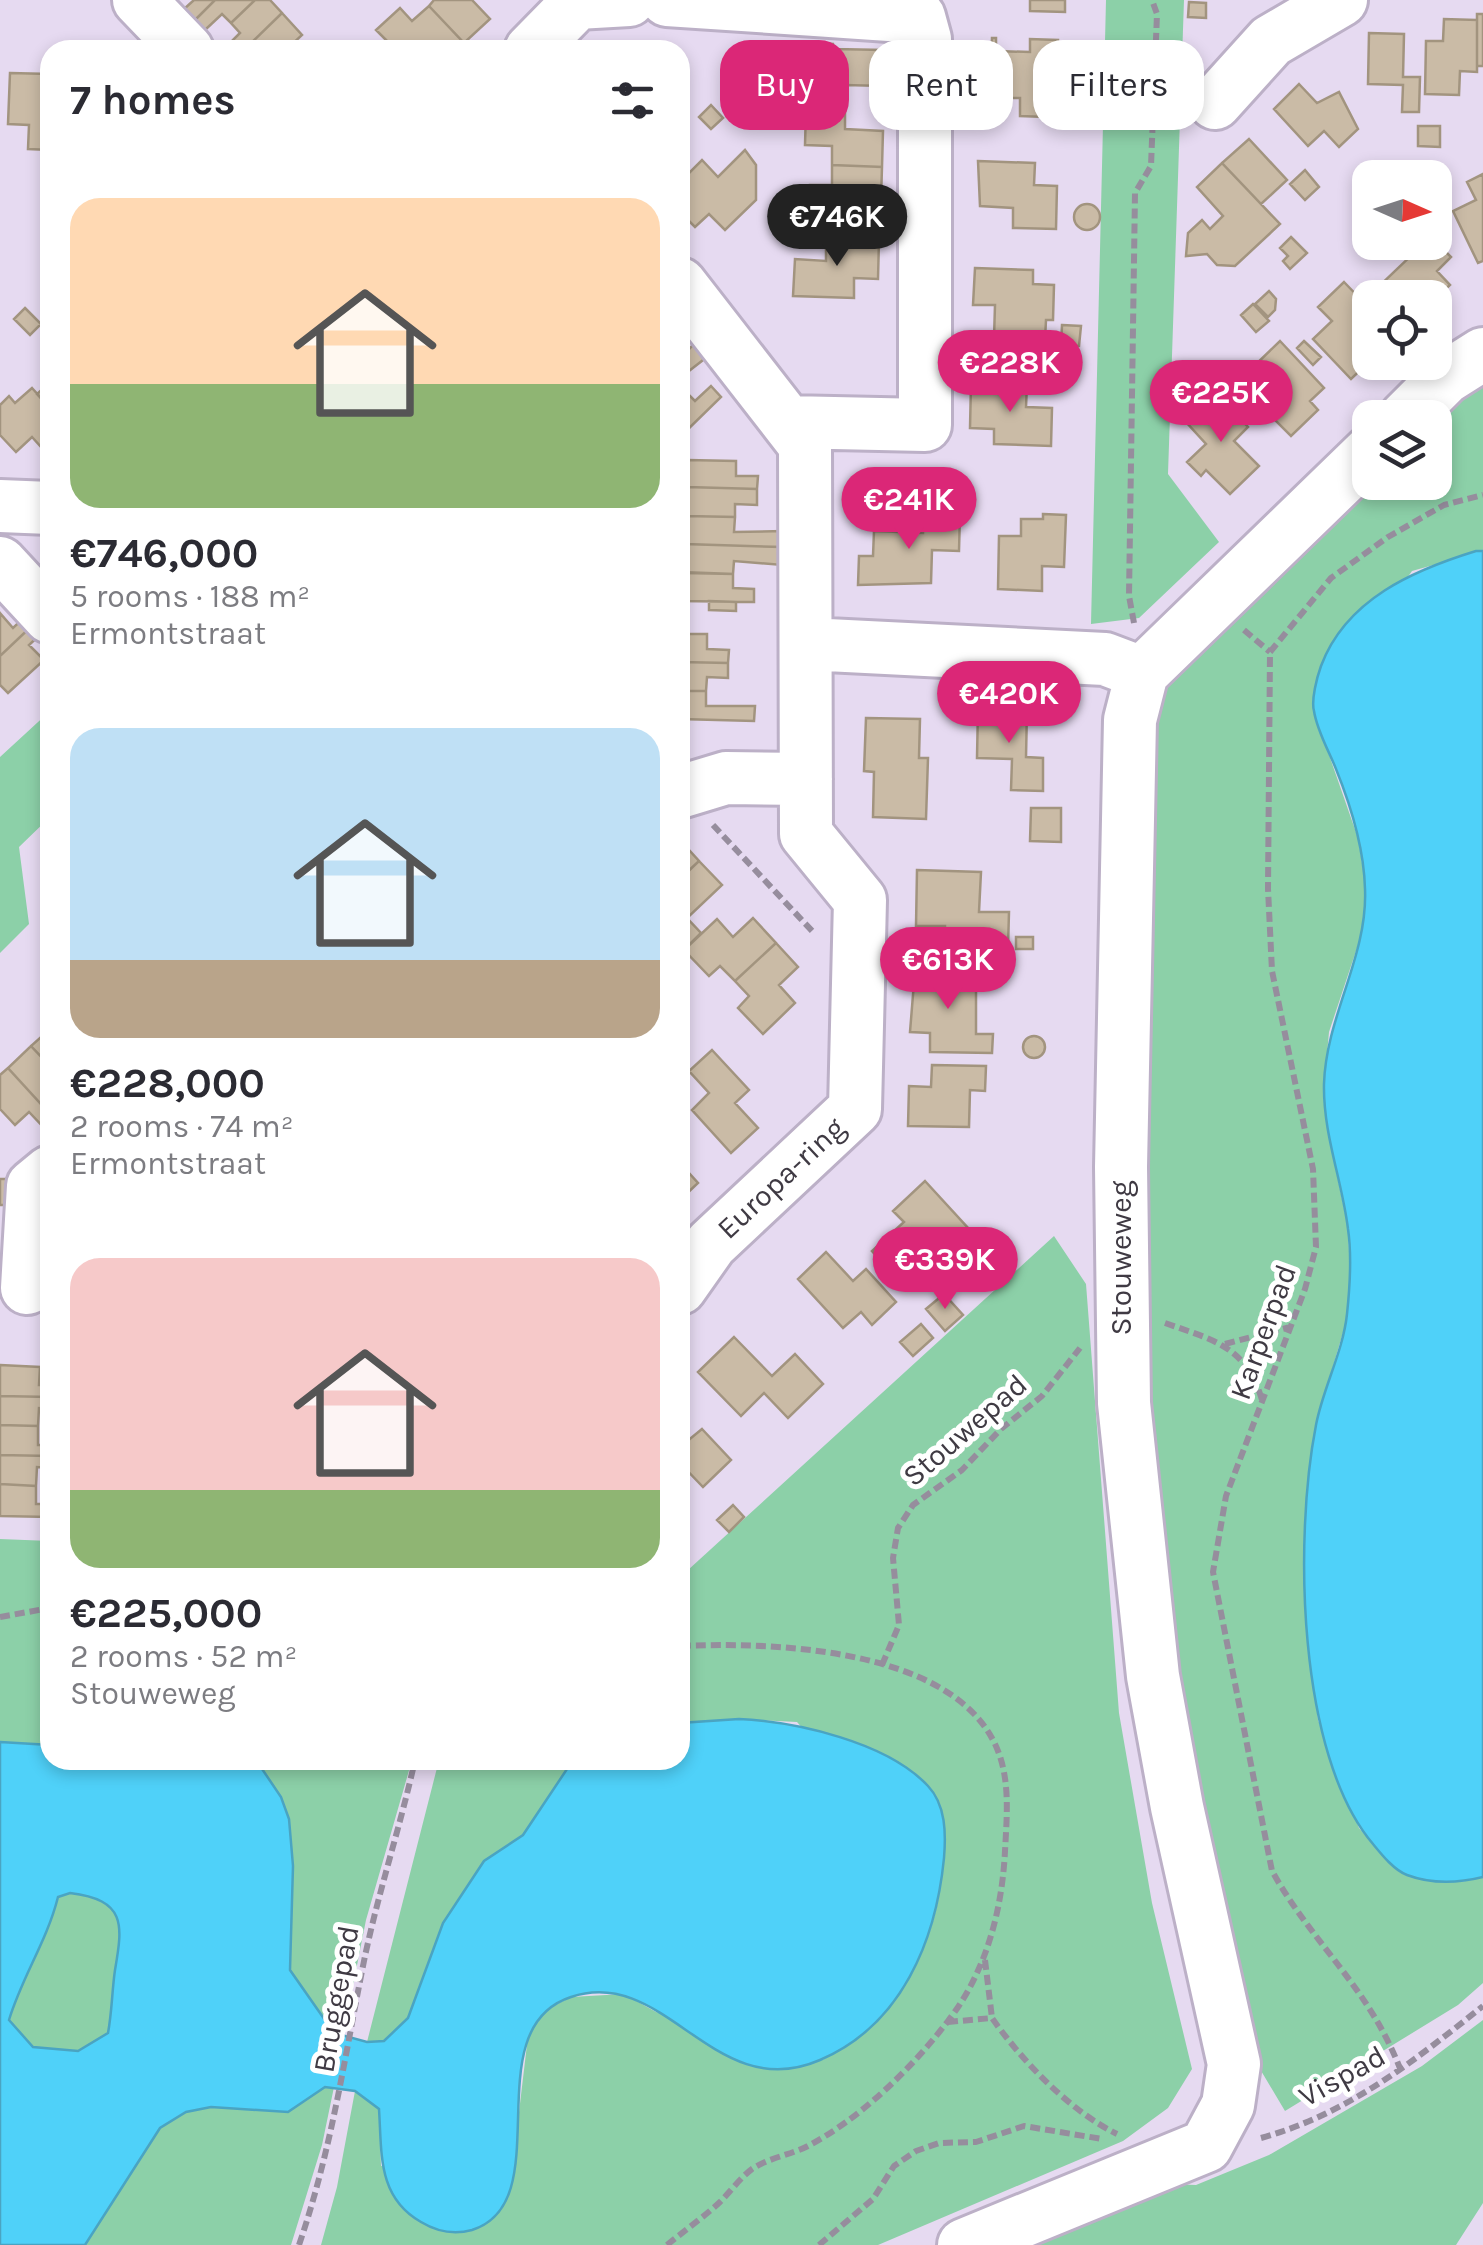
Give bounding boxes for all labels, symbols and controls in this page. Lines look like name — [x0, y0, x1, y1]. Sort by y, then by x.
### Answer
chip: Buy — [720, 40, 849, 130]
chip: Rent — [869, 40, 1013, 130]
chip: Filters — [1033, 40, 1204, 130]
icon: filters — [605, 73, 660, 128]
text: 7 homes — [70, 75, 236, 125]
north arrow — [1352, 160, 1452, 260]
map controls — [1352, 160, 1452, 500]
pin: €746K — [767, 184, 907, 269]
text: €746K — [789, 198, 885, 235]
icon: home — [275, 263, 455, 443]
button: locate — [1352, 280, 1452, 380]
pin: €228K — [940, 330, 1080, 415]
text: €228K — [960, 344, 1060, 381]
pin: €225K — [1151, 360, 1291, 445]
text: €225K — [1172, 374, 1270, 411]
button: layers — [1352, 400, 1452, 500]
pin: €241K — [839, 467, 979, 552]
text: €241K — [863, 481, 955, 518]
text: €746,000 — [70, 528, 258, 578]
text: 5 rooms · 188 m² — [70, 578, 310, 615]
text: Ermontstraat — [70, 615, 266, 652]
pin: €420K — [939, 661, 1079, 746]
text: €420K — [959, 675, 1059, 712]
icon: home — [275, 793, 455, 973]
pin: €613K — [878, 927, 1018, 1012]
text: €613K — [902, 941, 994, 978]
text: €228,000 — [70, 1058, 265, 1108]
text: 2 rooms · 74 m² — [70, 1108, 294, 1145]
street label: Europa-ring — [710, 1110, 852, 1246]
text: Ermontstraat — [70, 1145, 266, 1182]
street label: Stouweweg — [1103, 1180, 1139, 1336]
pin: €339K — [875, 1227, 1015, 1312]
text: €339K — [895, 1241, 995, 1278]
street label: Karperpad — [1222, 1259, 1304, 1405]
icon: home — [275, 1323, 455, 1503]
street label: Stouwepad — [895, 1366, 1035, 1494]
text: €225,000 — [70, 1588, 262, 1638]
text: 2 rooms · 52 m² — [70, 1638, 297, 1675]
text: Stouweweg — [70, 1675, 236, 1712]
street label: Bruggepad — [305, 1923, 367, 2075]
street label: Vispad — [1292, 2038, 1392, 2114]

